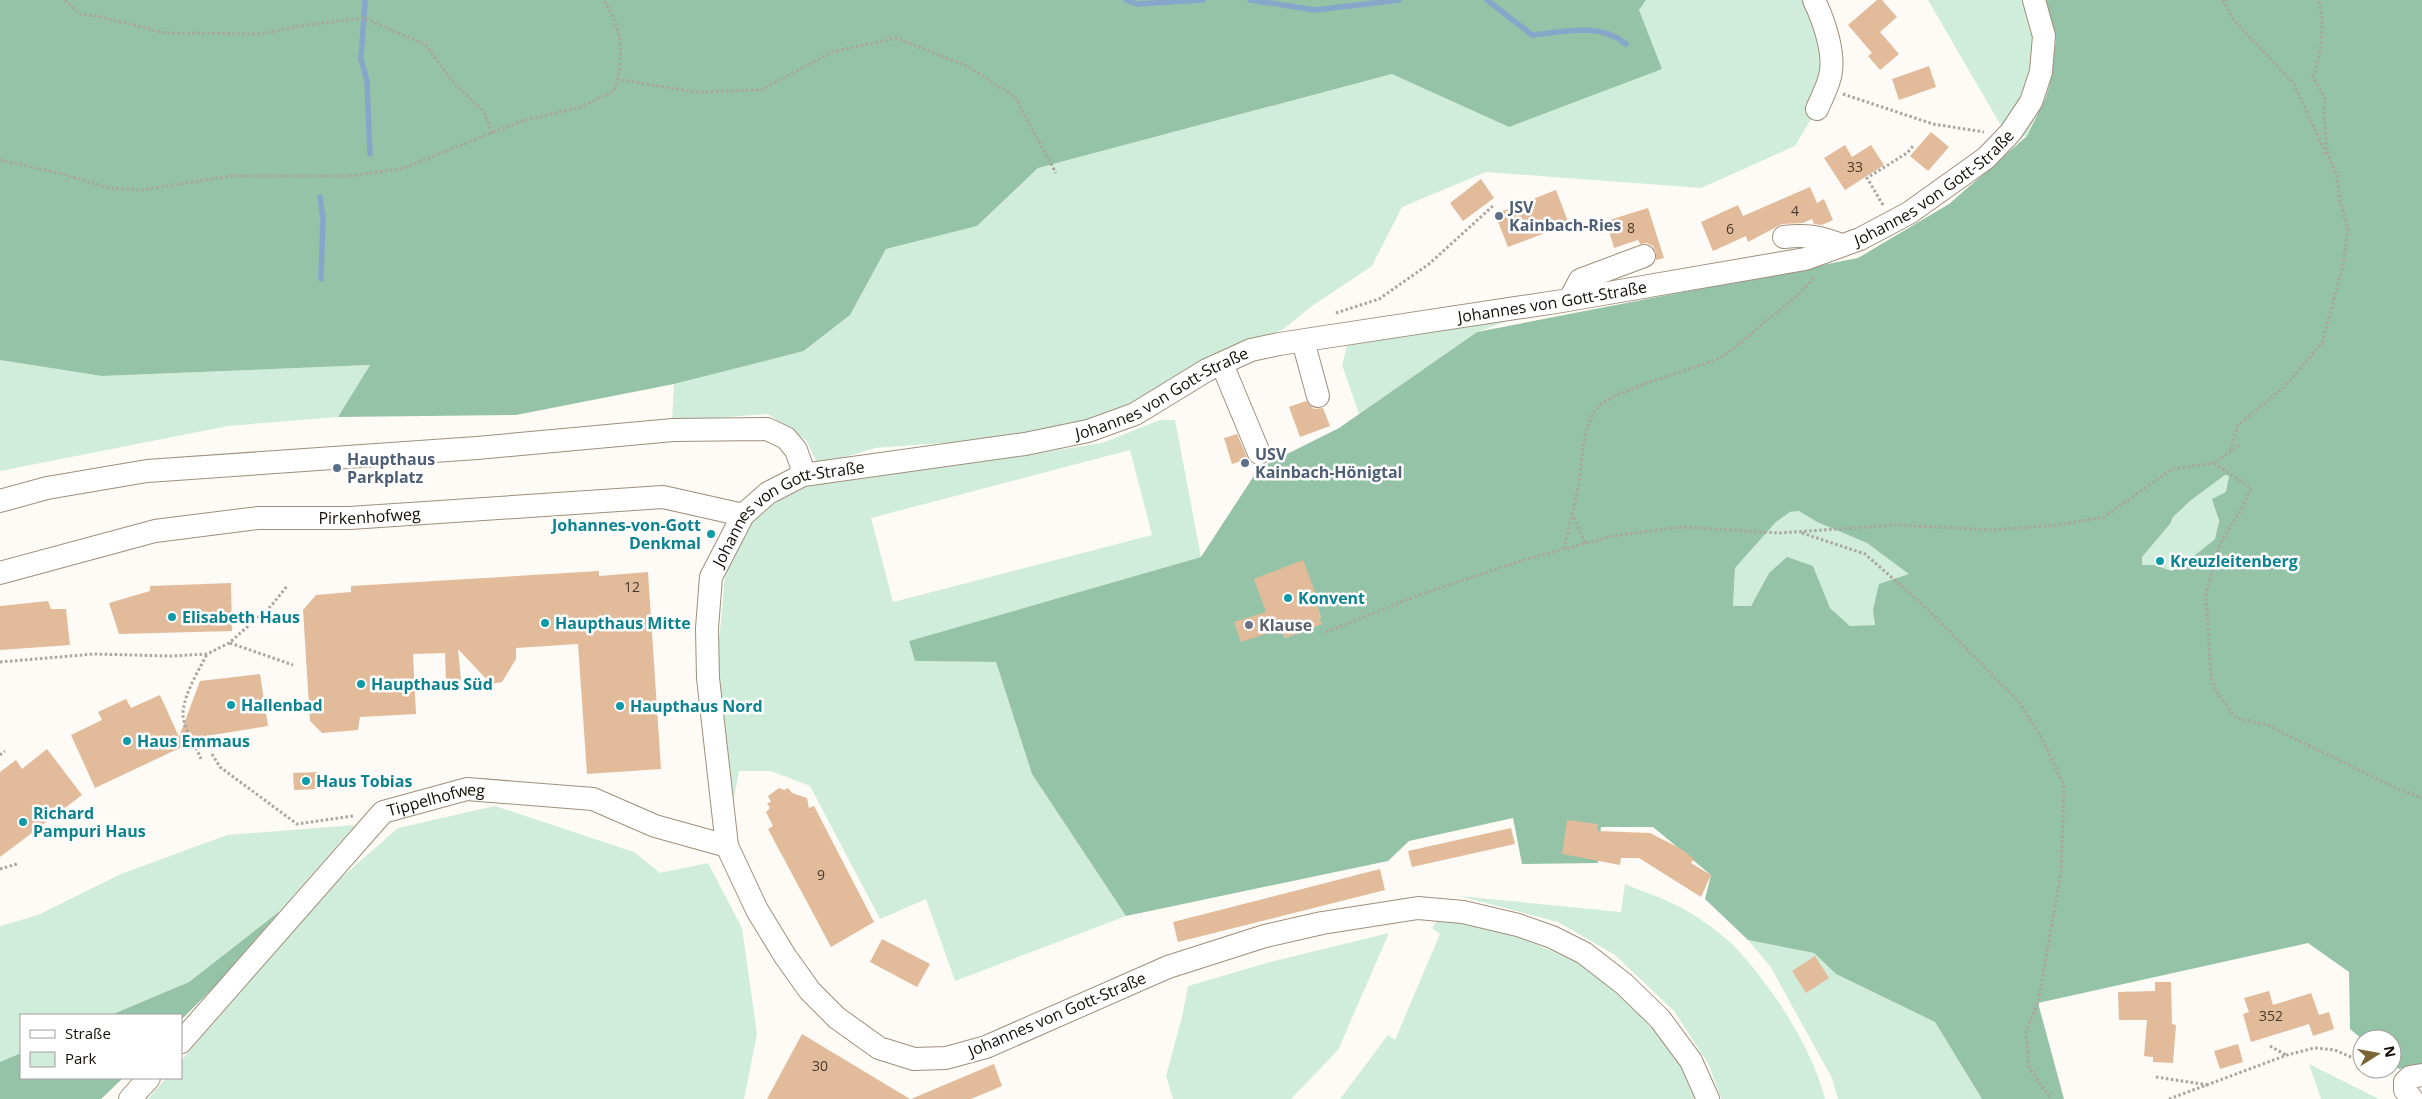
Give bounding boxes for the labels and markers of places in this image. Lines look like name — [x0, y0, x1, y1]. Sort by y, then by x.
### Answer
place label: JSV Kainbach-Ries — [1507, 196, 1621, 236]
marker: JSV Kainbach-Ries — [1493, 210, 1505, 222]
place label: USV Kainbach-Hönigtal — [1255, 443, 1402, 483]
place label: Haupthaus Parkplatz — [347, 448, 435, 488]
marker: USV Kainbach-Hönigtal — [1239, 457, 1251, 469]
marker: Haupthaus Parkplatz — [331, 462, 343, 474]
place label: Johannes-von-Gott Denkmal — [550, 514, 701, 554]
marker: Johannes-von-Gott Denkmal — [705, 528, 717, 540]
place label: Kreuzleitenberg — [2170, 550, 2298, 572]
marker: Kreuzleitenberg — [2154, 555, 2166, 567]
place label: Konvent — [1298, 587, 1365, 609]
marker: Konvent — [1282, 592, 1294, 604]
place label: Elisabeth Haus — [182, 606, 300, 628]
marker: Elisabeth Haus — [166, 611, 178, 623]
place label: Haupthaus Mitte — [555, 612, 691, 634]
place label: Klause — [1259, 614, 1312, 636]
marker: Haupthaus Mitte — [539, 617, 551, 629]
marker: Klause — [1243, 619, 1255, 631]
place label: Haupthaus Süd — [371, 673, 493, 695]
marker: Haupthaus Süd — [355, 678, 367, 690]
place label: Hallenbad — [241, 694, 323, 716]
place label: Haupthaus Nord — [630, 695, 763, 717]
marker: Hallenbad — [225, 699, 237, 711]
marker: Haupthaus Nord — [614, 700, 626, 712]
place label: Haus Emmaus — [137, 730, 250, 752]
marker: Haus Emmaus — [121, 735, 133, 747]
place label: Haus Tobias — [316, 770, 412, 792]
marker: Haus Tobias — [300, 775, 312, 787]
place label: Richard Pampuri Haus — [33, 802, 146, 842]
marker: Richard Pampuri Haus — [17, 816, 29, 828]

